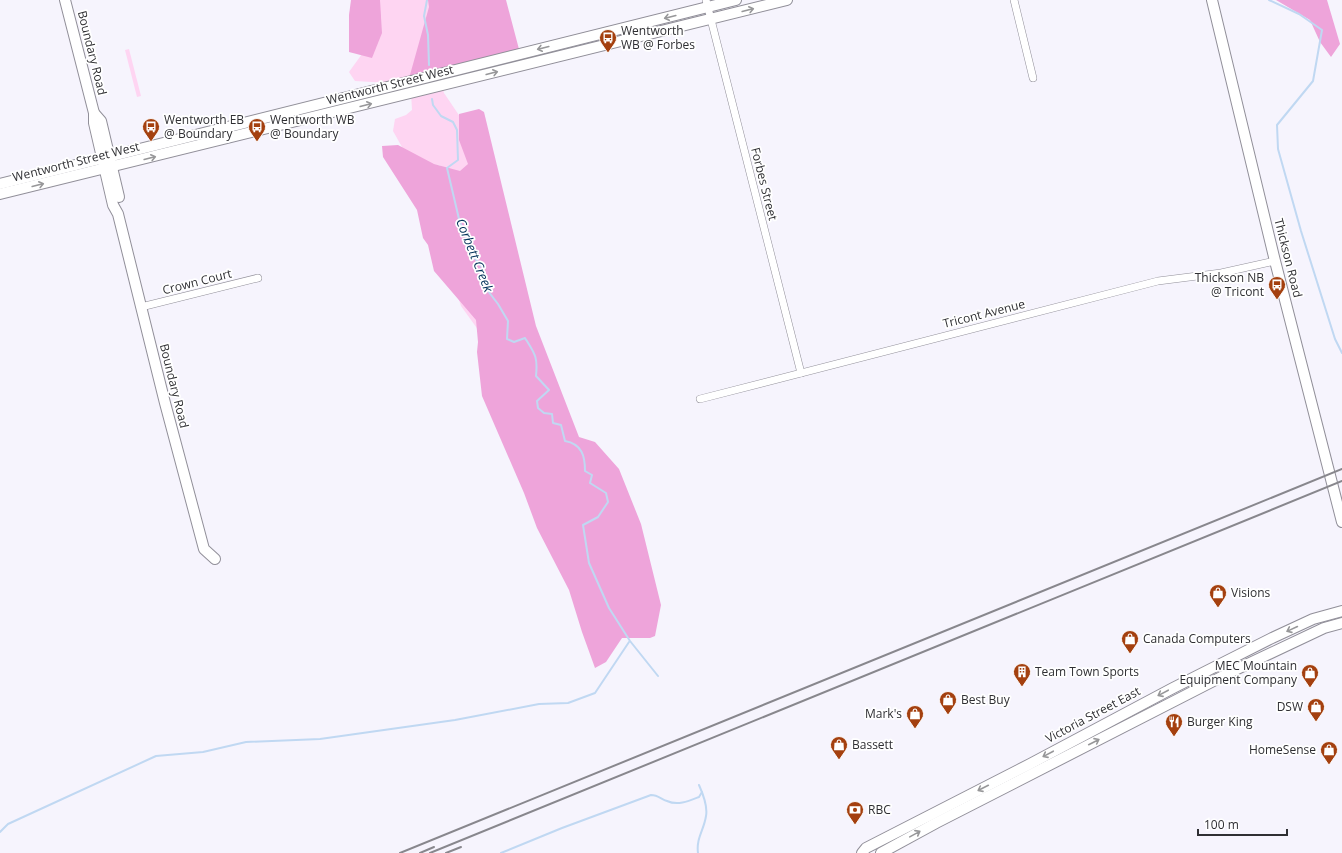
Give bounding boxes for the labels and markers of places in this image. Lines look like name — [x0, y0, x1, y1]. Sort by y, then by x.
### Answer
place label: Wentworth WB @ Forbes — [621, 22, 695, 53]
bus stop icon: Wentworth WB @ Forbes — [598, 28, 618, 53]
place label: Wentworth EB @ Boundary — [164, 111, 244, 142]
place label: Wentworth WB @ Boundary — [270, 111, 355, 142]
bus stop icon: Wentworth EB @ Boundary — [141, 117, 161, 142]
bus stop icon: Wentworth WB @ Boundary — [247, 117, 267, 142]
place label: Thickson NB @ Tricont — [1195, 269, 1264, 300]
bus stop icon: Thickson NB @ Tricont — [1267, 275, 1287, 300]
shop icon: Visions — [1208, 583, 1228, 608]
place label: Visions — [1231, 584, 1271, 601]
shop icon: Canada Computers — [1120, 629, 1140, 654]
place label: Canada Computers — [1143, 630, 1251, 647]
place label: MEC Mountain Equipment Company — [1179, 657, 1298, 688]
building icon: Team Town Sports — [1012, 662, 1032, 687]
place label: Team Town Sports — [1035, 663, 1139, 680]
shop icon: MEC Mountain Equipment Company — [1300, 663, 1320, 688]
shop icon: Best Buy — [938, 690, 958, 715]
place label: Best Buy — [961, 691, 1011, 708]
shop icon: DSW — [1306, 697, 1326, 722]
place label: DSW — [1277, 698, 1303, 715]
shop icon: Mark's — [905, 704, 925, 729]
place label: Mark's — [865, 705, 902, 722]
restaurant icon: Burger King — [1164, 712, 1184, 737]
place label: Burger King — [1187, 713, 1253, 730]
shop icon: Bassett — [829, 735, 849, 760]
place label: Bassett — [852, 736, 893, 753]
shop icon: HomeSense — [1319, 740, 1339, 765]
place label: HomeSense — [1249, 741, 1316, 758]
bank icon: RBC — [845, 800, 865, 825]
place label: RBC — [868, 801, 891, 818]

